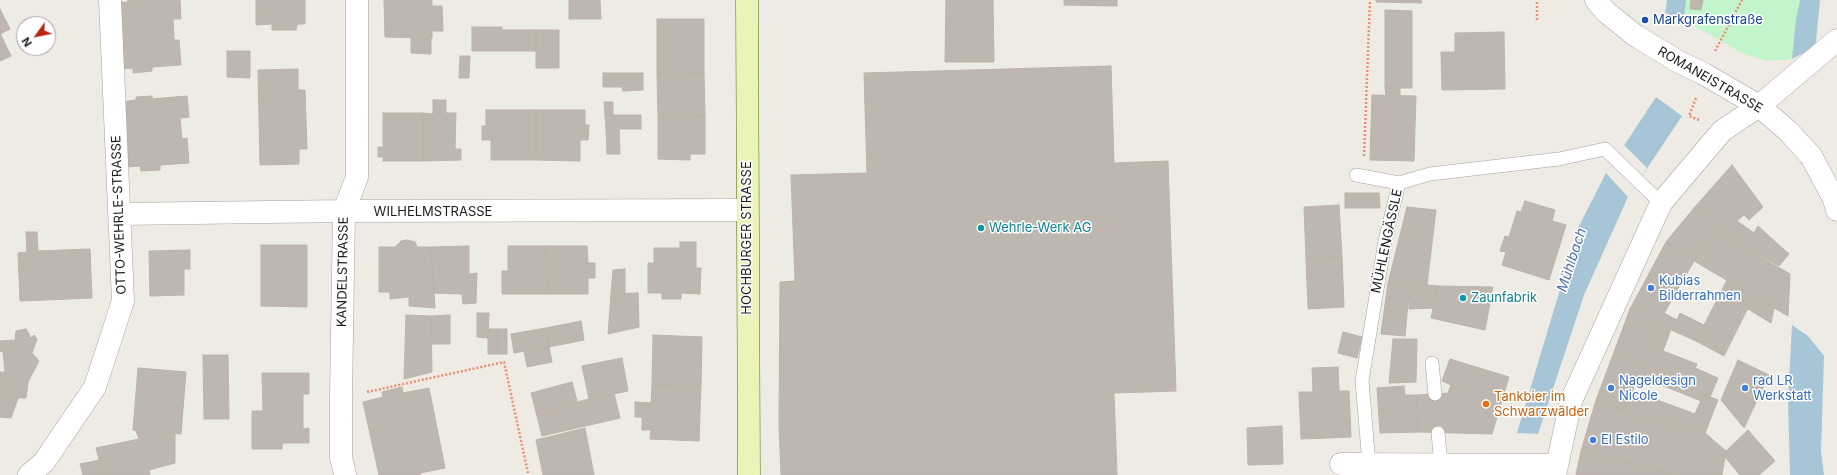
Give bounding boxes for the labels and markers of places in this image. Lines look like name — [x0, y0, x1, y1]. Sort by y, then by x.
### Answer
place label: Markgrafenstraße — [1653, 12, 1763, 28]
marker: Markgrafenstraße — [1640, 15, 1650, 25]
place label: Wehrle-Werk AG — [989, 220, 1091, 236]
marker: Wehrle-Werk AG — [976, 223, 986, 233]
place label: Kubias Bilderrahmen — [1659, 273, 1741, 304]
marker: Kubias Bilderrahmen — [1646, 283, 1656, 293]
place label: Zaunfabrik — [1471, 290, 1537, 306]
marker: Zaunfabrik — [1458, 293, 1468, 303]
place label: Nageldesign Nicole — [1619, 373, 1696, 404]
place label: rad LR Werkstatt — [1753, 373, 1812, 404]
marker: Nageldesign Nicole — [1606, 383, 1616, 393]
marker: rad LR Werkstatt — [1740, 383, 1750, 393]
place label: Tankbier im Schwarzwälder — [1494, 389, 1589, 420]
marker: Tankbier im Schwarzwälder — [1481, 399, 1491, 409]
place label: El Estilo — [1601, 432, 1649, 448]
marker: El Estilo — [1588, 435, 1598, 445]

